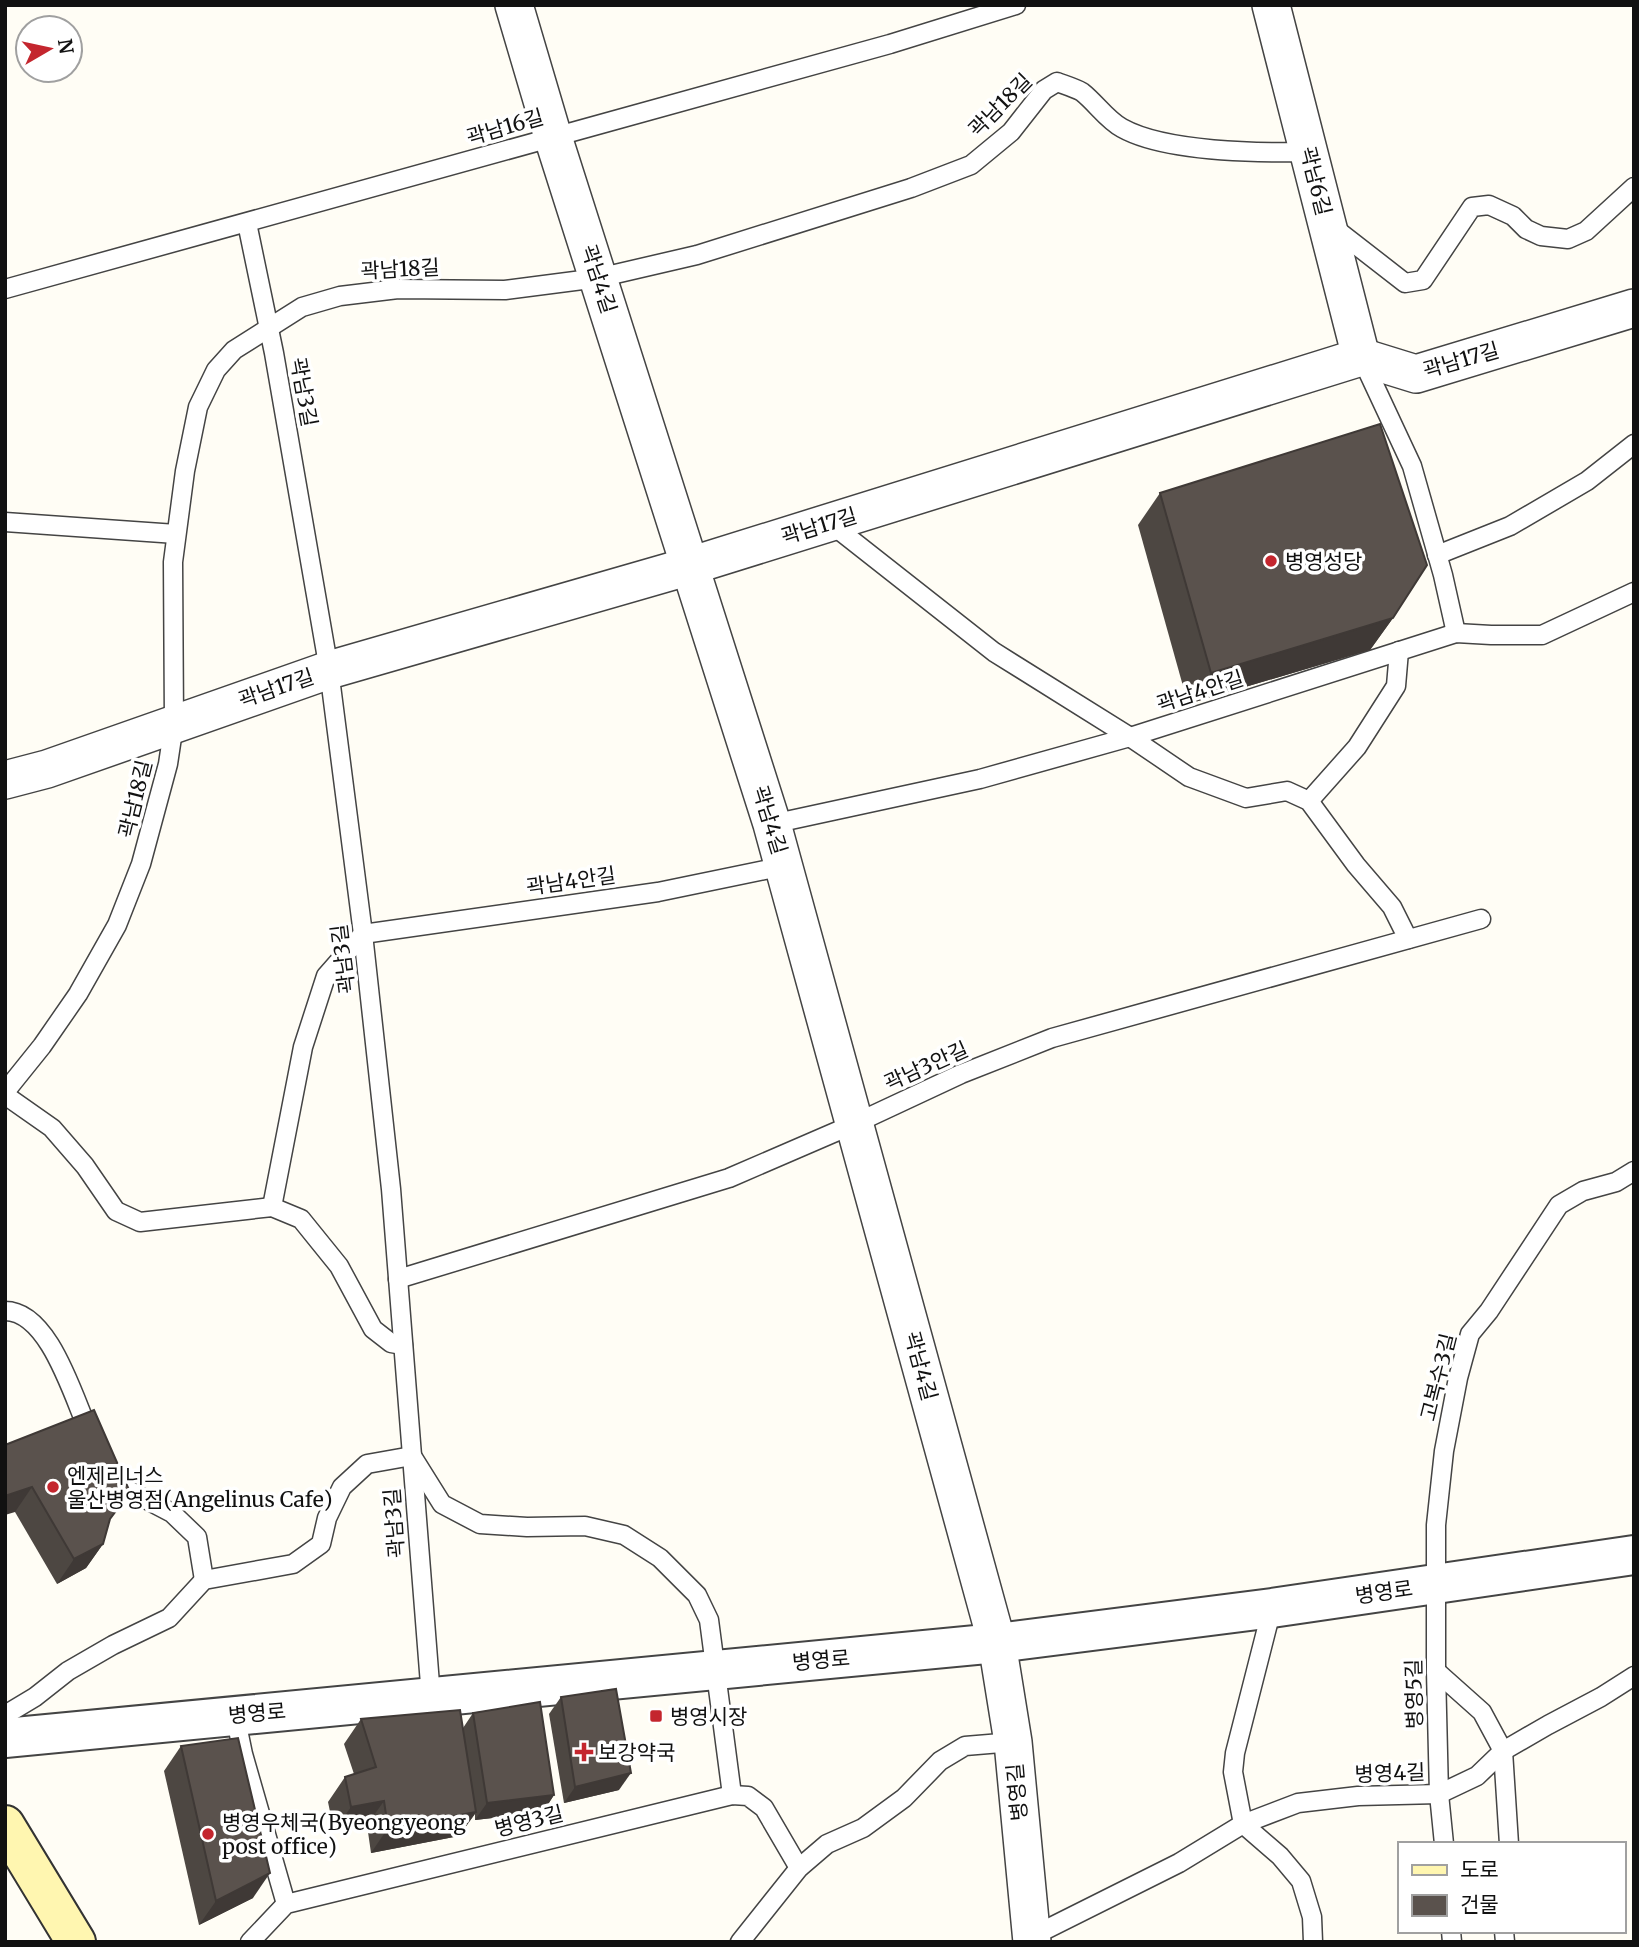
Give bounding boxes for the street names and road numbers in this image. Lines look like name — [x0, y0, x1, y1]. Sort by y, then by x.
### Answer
street label: 곽남18길 — [962, 67, 1038, 143]
street label: 곽남16길 — [463, 103, 547, 151]
street label: 곽남6길 — [1294, 143, 1338, 219]
street label: 곽남4길 — [575, 241, 623, 317]
street label: 곽남18길 — [360, 253, 440, 285]
street label: 곽남17길 — [1420, 336, 1502, 384]
street label: 곽남3길 — [285, 355, 323, 429]
street label: 곽남17길 — [778, 502, 860, 550]
street label: 곽남17길 — [235, 663, 317, 713]
street label: 곽남4안길 — [1153, 664, 1247, 718]
street label: 곽남18길 — [112, 757, 158, 841]
street label: 곽남4길 — [747, 782, 793, 858]
street label: 곽남4안길 — [524, 861, 618, 901]
street label: 곽남3길 — [325, 923, 361, 995]
street label: 곽남3안길 — [880, 1036, 972, 1096]
street label: 곽남4길 — [899, 1328, 943, 1404]
street label: 고복수3길 — [1414, 1330, 1462, 1424]
street label: 곽남3길 — [378, 1487, 410, 1559]
street label: 병영로 — [1353, 1575, 1415, 1609]
street label: 병영로 — [791, 1644, 851, 1676]
street label: 병영5길 — [1400, 1659, 1428, 1729]
street label: 병영로 — [227, 1697, 287, 1729]
street label: 병영4길 — [1354, 1758, 1426, 1788]
street label: 병영길 — [1001, 1762, 1033, 1822]
street label: 병영3길 — [492, 1799, 566, 1843]

